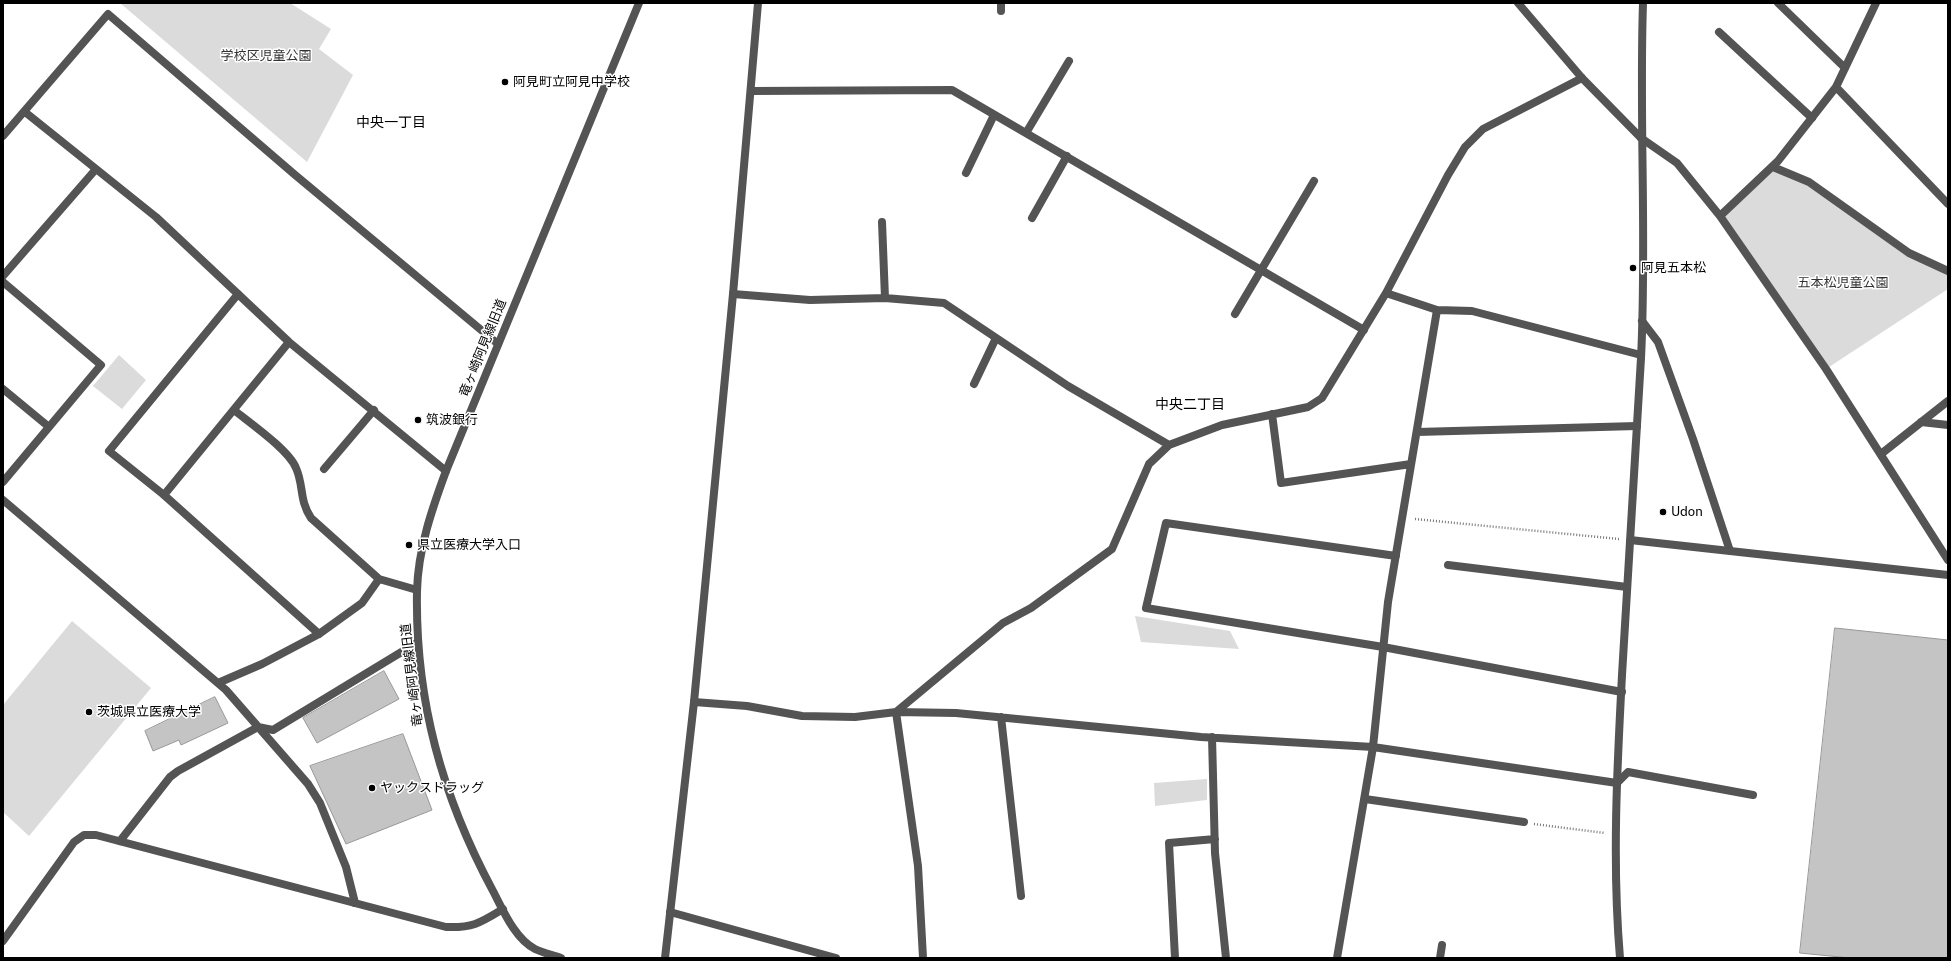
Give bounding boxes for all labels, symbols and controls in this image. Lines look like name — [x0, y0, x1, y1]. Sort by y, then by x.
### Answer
park label: 学校区児童公園 — [221, 48, 311, 64]
place label: 阿見町立阿見中学校 — [513, 74, 630, 90]
marker: 阿見町立阿見中学校 — [500, 77, 510, 87]
district label: 中央一丁目 — [356, 115, 426, 131]
place label: 阿見五本松 — [1641, 260, 1706, 276]
marker: 阿見五本松 — [1628, 263, 1638, 273]
park label: 五本松児童公園 — [1798, 275, 1888, 291]
street label: 竜ヶ崎阿見線旧道 — [456, 297, 510, 399]
district label: 中央二丁目 — [1155, 397, 1225, 413]
place label: 筑波銀行 — [426, 412, 478, 428]
marker: 筑波銀行 — [413, 415, 423, 425]
place label: Udon — [1671, 504, 1703, 520]
marker: Udon — [1658, 507, 1668, 517]
place label: 県立医療大学入口 — [417, 537, 521, 553]
marker: 県立医療大学入口 — [404, 540, 414, 550]
street label: 竜ヶ崎阿見線旧道 — [398, 622, 426, 728]
place label: 茨城県立医療大学 — [97, 704, 201, 720]
marker: 茨城県立医療大学 — [84, 707, 94, 717]
place label: ヤックスドラッグ — [380, 780, 484, 796]
marker: ヤックスドラッグ — [367, 783, 377, 793]

